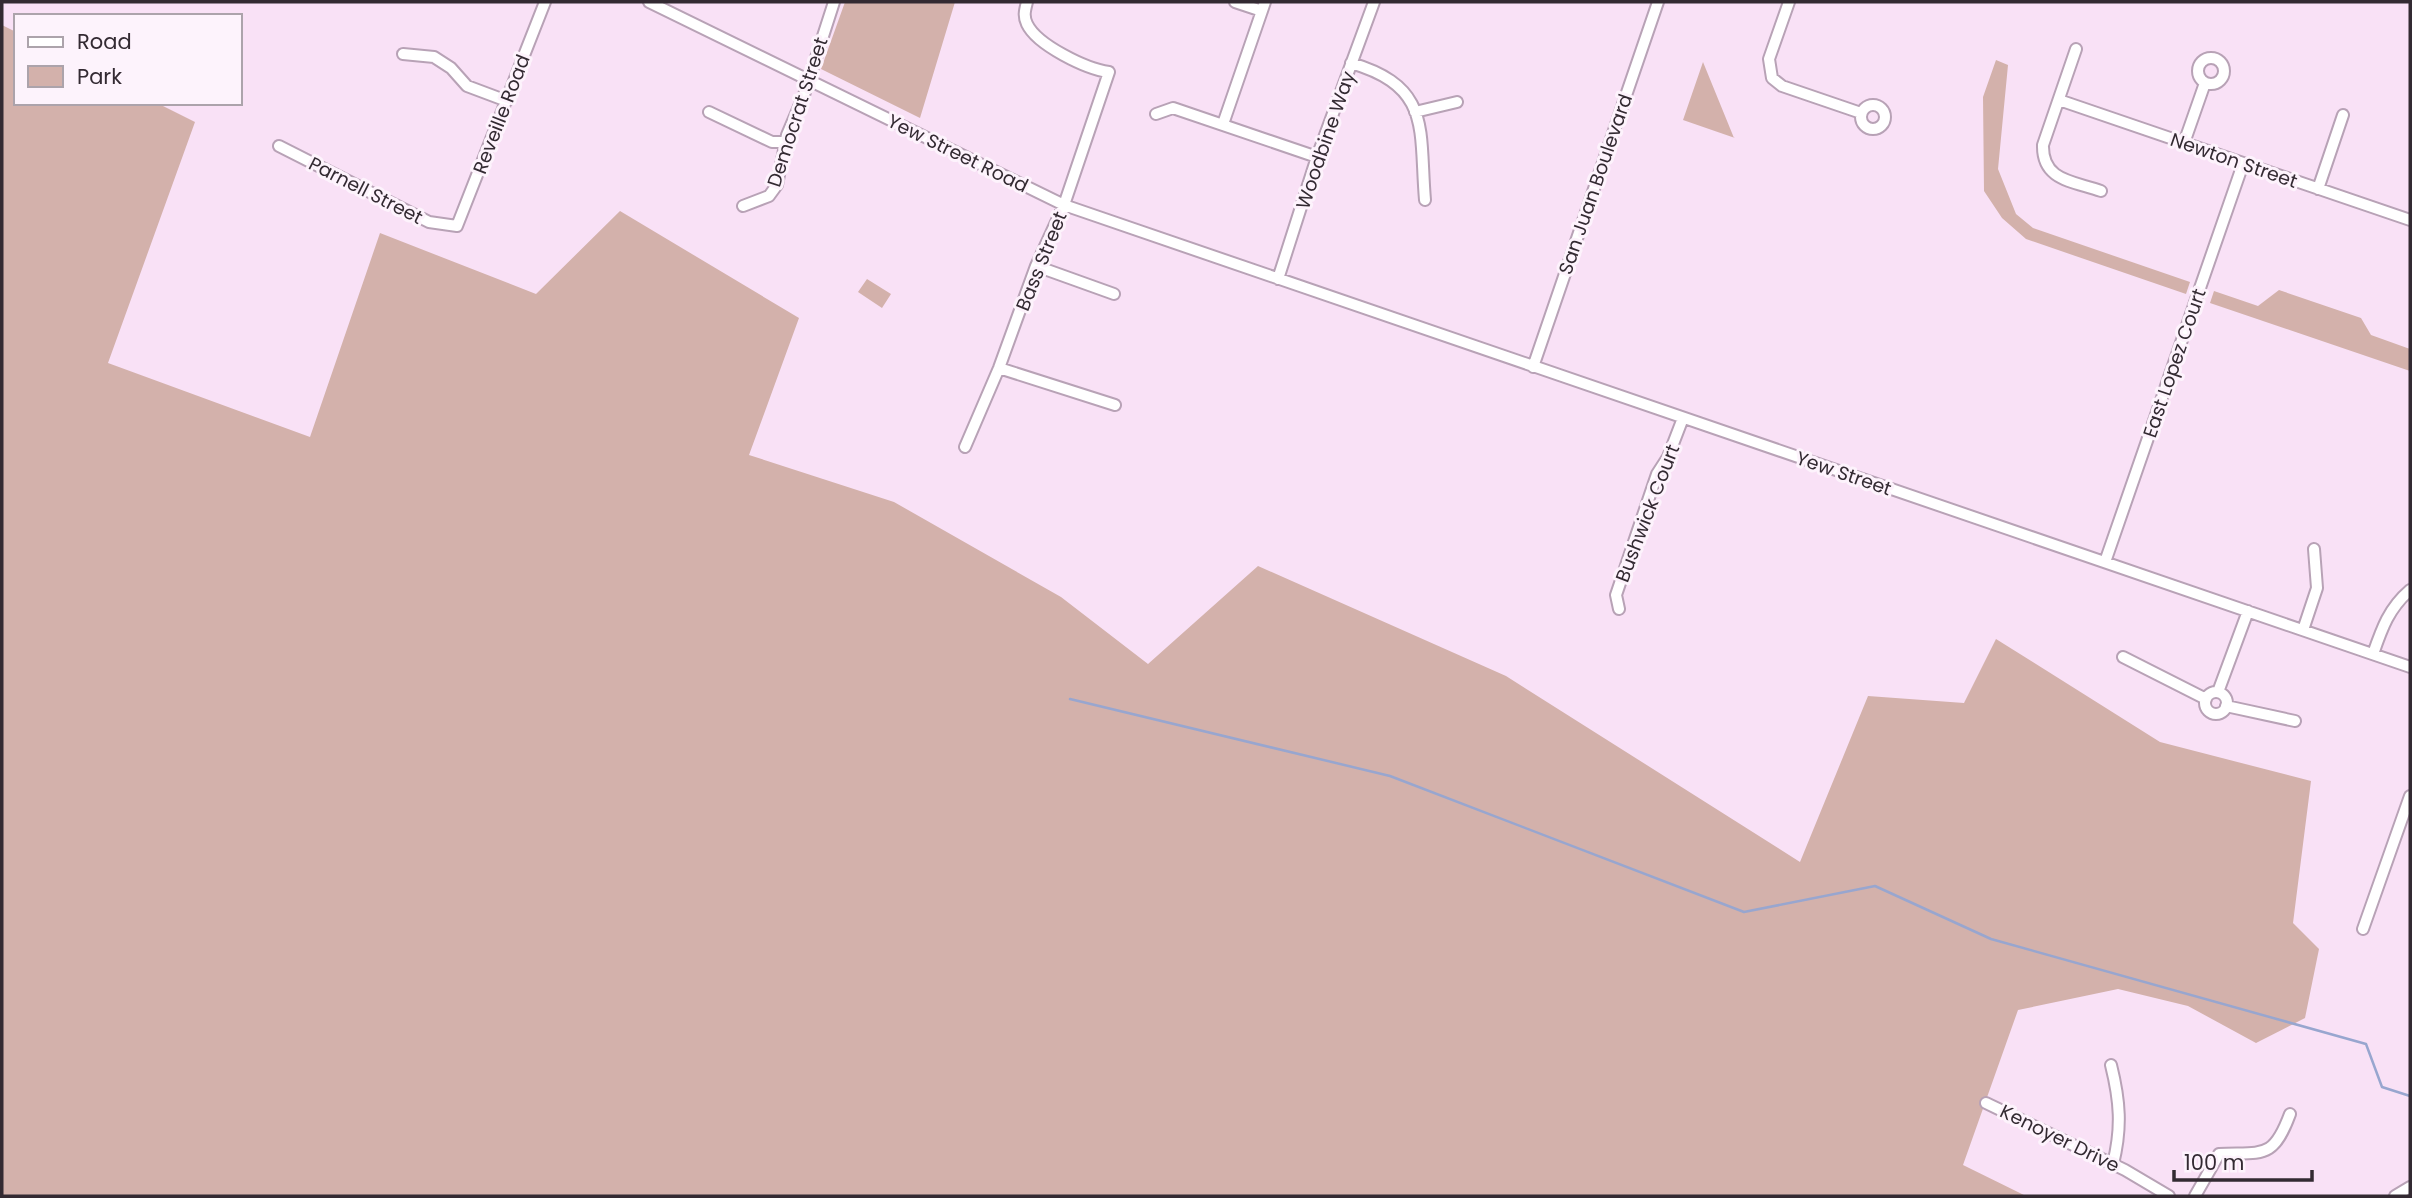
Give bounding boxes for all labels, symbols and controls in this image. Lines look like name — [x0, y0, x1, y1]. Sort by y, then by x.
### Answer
legend — [14, 14, 242, 105]
text: Road — [77, 27, 132, 56]
street label: Democrat Street — [761, 34, 834, 191]
street label: Reveille Road — [466, 51, 537, 178]
text: Park — [77, 62, 122, 91]
street label: Woodbine Way — [1289, 67, 1362, 213]
street label: San Juan Boulevard — [1552, 90, 1639, 278]
street label: Yew Street Road — [883, 108, 1033, 199]
street label: Newton Street — [2167, 126, 2301, 195]
street label: Parnell Street — [304, 150, 428, 231]
street label: Bass Street — [1009, 207, 1074, 315]
street label: East Lopez Court — [2136, 285, 2213, 441]
street label: Bushwick Court — [1609, 440, 1686, 586]
street label: Yew Street — [1793, 445, 1895, 502]
street label: Kenoyer Drive — [1996, 1098, 2124, 1179]
scale bar — [2174, 1138, 2312, 1182]
text: 100 m — [2184, 1148, 2244, 1177]

